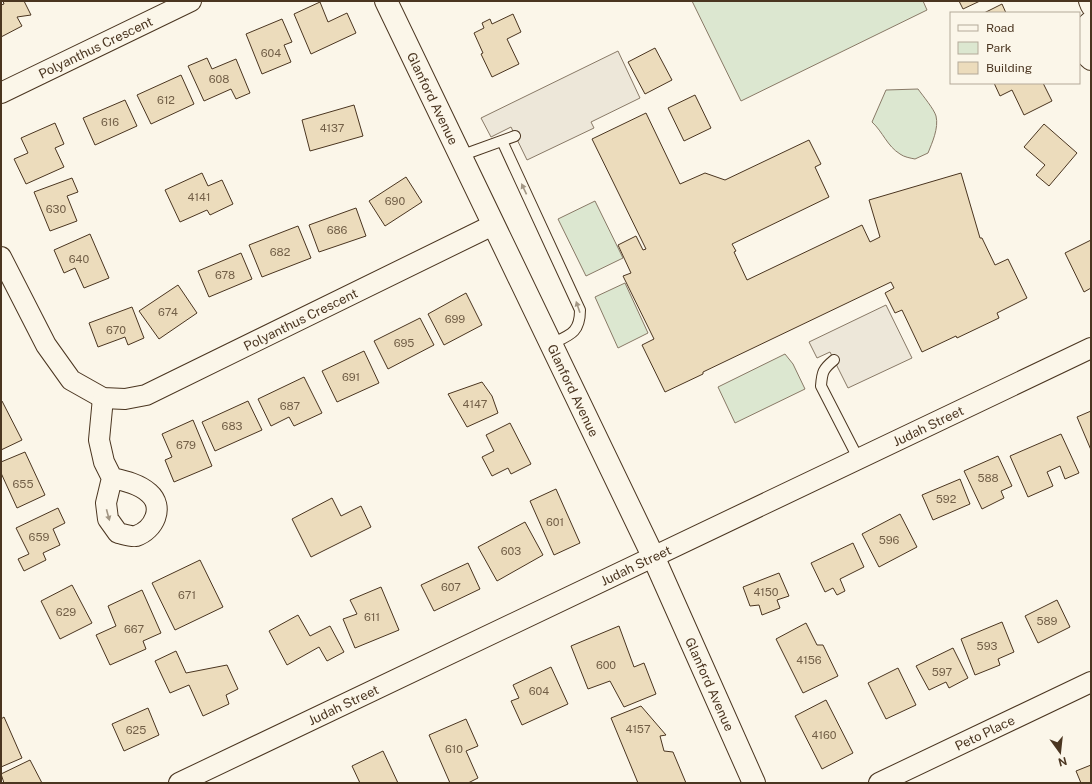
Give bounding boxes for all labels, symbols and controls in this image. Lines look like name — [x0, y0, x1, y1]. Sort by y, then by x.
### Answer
legend — [950, 12, 1080, 84]
street label: Polyanthus Crescent — [36, 14, 155, 82]
text: Road — [986, 21, 1014, 35]
text: Park — [986, 41, 1012, 55]
house number: 604 — [261, 47, 281, 59]
street label: Glanford Avenue — [404, 50, 461, 147]
text: Building — [986, 61, 1032, 75]
house number: 608 — [209, 73, 229, 85]
house number: 612 — [157, 94, 175, 106]
house number: 616 — [101, 116, 119, 128]
house number: 4137 — [320, 122, 345, 134]
one-way arrow — [521, 183, 527, 194]
house number: 4141 — [188, 191, 210, 203]
house number: 690 — [385, 195, 405, 207]
house number: 630 — [46, 203, 66, 215]
house number: 686 — [327, 224, 347, 236]
house number: 682 — [270, 246, 291, 258]
house number: 640 — [69, 253, 90, 265]
house number: 678 — [215, 269, 235, 281]
street label: Polyanthus Crescent — [241, 286, 360, 354]
one-way arrow — [575, 300, 581, 312]
house number: 674 — [158, 306, 178, 318]
house number: 699 — [445, 313, 465, 325]
house number: 670 — [106, 324, 126, 336]
house number: 695 — [394, 337, 414, 349]
street label: Glanford Avenue — [544, 342, 601, 439]
house number: 691 — [342, 371, 360, 383]
house number: 4147 — [463, 398, 488, 410]
house number: 687 — [280, 400, 301, 412]
street label: Judah Street — [891, 403, 966, 449]
house number: 683 — [222, 420, 242, 432]
house number: 679 — [176, 439, 196, 451]
house number: 588 — [977, 472, 999, 484]
house number: 655 — [13, 478, 33, 490]
house number: 592 — [936, 493, 957, 505]
one-way arrow — [105, 510, 111, 522]
house number: 601 — [546, 516, 564, 528]
house number: 659 — [29, 531, 50, 543]
house number: 596 — [879, 534, 899, 546]
street label: Judah Street — [598, 542, 674, 589]
house number: 603 — [501, 545, 521, 557]
house number: 607 — [441, 581, 461, 593]
house number: 4150 — [753, 586, 779, 598]
house number: 671 — [178, 589, 196, 601]
house number: 629 — [56, 606, 76, 618]
house number: 611 — [364, 611, 380, 623]
house number: 589 — [1037, 615, 1058, 627]
house number: 667 — [124, 623, 144, 635]
street label: Glanford Avenue — [682, 635, 737, 733]
house number: 593 — [977, 640, 997, 652]
house number: 4156 — [796, 654, 822, 666]
house number: 600 — [596, 659, 616, 671]
house number: 597 — [932, 666, 953, 678]
street label: Judah Street — [306, 682, 381, 728]
house number: 604 — [529, 685, 549, 697]
street label: Peto Place — [953, 713, 1017, 754]
house number: 4157 — [625, 723, 651, 735]
house number: 625 — [126, 724, 146, 736]
house number: 4160 — [812, 729, 837, 741]
north arrow — [1040, 732, 1080, 772]
house number: 610 — [445, 743, 463, 755]
text: N — [1057, 755, 1068, 769]

